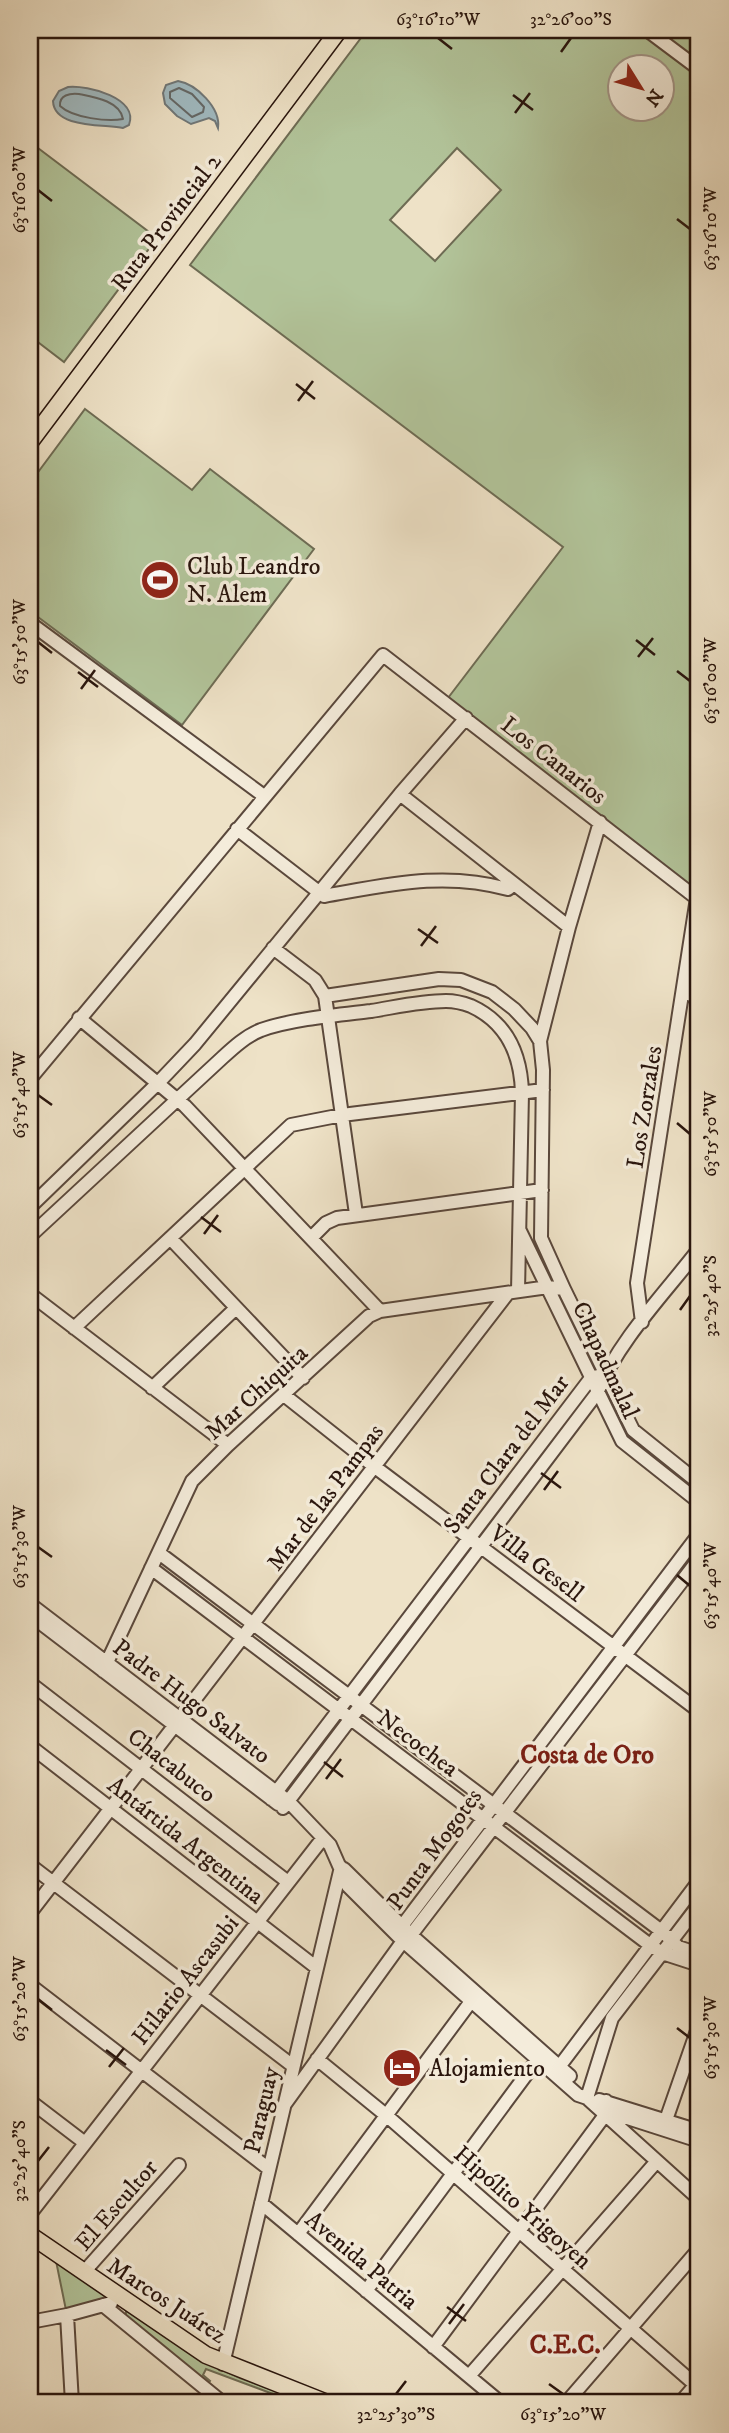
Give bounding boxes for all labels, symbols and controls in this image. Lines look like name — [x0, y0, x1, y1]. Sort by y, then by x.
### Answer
text: 63°16'10"W — [396, 9, 481, 31]
text: 32°26'00"S — [530, 9, 612, 31]
north arrow — [606, 52, 676, 122]
text: N — [639, 84, 667, 111]
text: 63°16'00"W — [9, 146, 31, 234]
street label: Ruta Provincial 2 — [105, 147, 229, 298]
text: 63°16'10"W — [700, 186, 722, 271]
place label: Club Leandro N. Alem — [187, 552, 321, 610]
sports icon: Club Leandro N. Alem — [139, 559, 181, 601]
text: 63°15'50"W — [9, 599, 31, 685]
text: 63°16'00"W — [700, 637, 722, 725]
street label: Los Canarios — [495, 710, 612, 811]
street label: Los Zorzales — [620, 1044, 669, 1171]
text: 63°15'40"W — [9, 1051, 31, 1139]
text: 63°15'50"W — [700, 1091, 722, 1177]
text: 32°25'40"S — [700, 1255, 722, 1337]
street label: Chapadmalal — [565, 1297, 646, 1424]
street label: Mar Chiquita — [199, 1338, 315, 1447]
street label: Santa Clara del Mar — [437, 1369, 576, 1540]
street label: Mar de las Pampas — [261, 1418, 391, 1577]
text: 63°15'30"W — [9, 1505, 31, 1589]
street label: Villa Gesell — [483, 1518, 590, 1609]
text: 63°15'40"W — [700, 1542, 722, 1630]
street label: Padre Hugo Salvato — [107, 1633, 276, 1771]
street label: Necochea — [371, 1703, 465, 1785]
street label: Chacabuco — [121, 1722, 222, 1810]
district label: Costa de Oro — [520, 1739, 654, 1772]
street label: Antártida Argentina — [101, 1770, 270, 1912]
street label: Punta Mogotes — [381, 1783, 489, 1916]
street label: Hilario Ascasubi — [126, 1910, 246, 2052]
text: 63°15'20"W — [9, 1956, 31, 2042]
text: 63°15'30"W — [700, 1996, 722, 2080]
hotel icon: Alojamiento — [381, 2047, 423, 2089]
place label: Alojamiento — [429, 2054, 545, 2084]
street label: Paraguay — [237, 2063, 287, 2156]
text: 32°25'40"S — [9, 2120, 31, 2202]
street label: Hipólito Yrigoyen — [447, 2139, 598, 2276]
street label: El Escultor — [69, 2154, 165, 2258]
street label: Avenida Patria — [299, 2205, 425, 2317]
street label: Marcos Juárez — [101, 2251, 232, 2351]
district label: C.E.C. — [529, 2329, 601, 2362]
text: 32°25'30"S — [357, 2404, 435, 2426]
text: 63°15'20"W — [520, 2404, 606, 2426]

